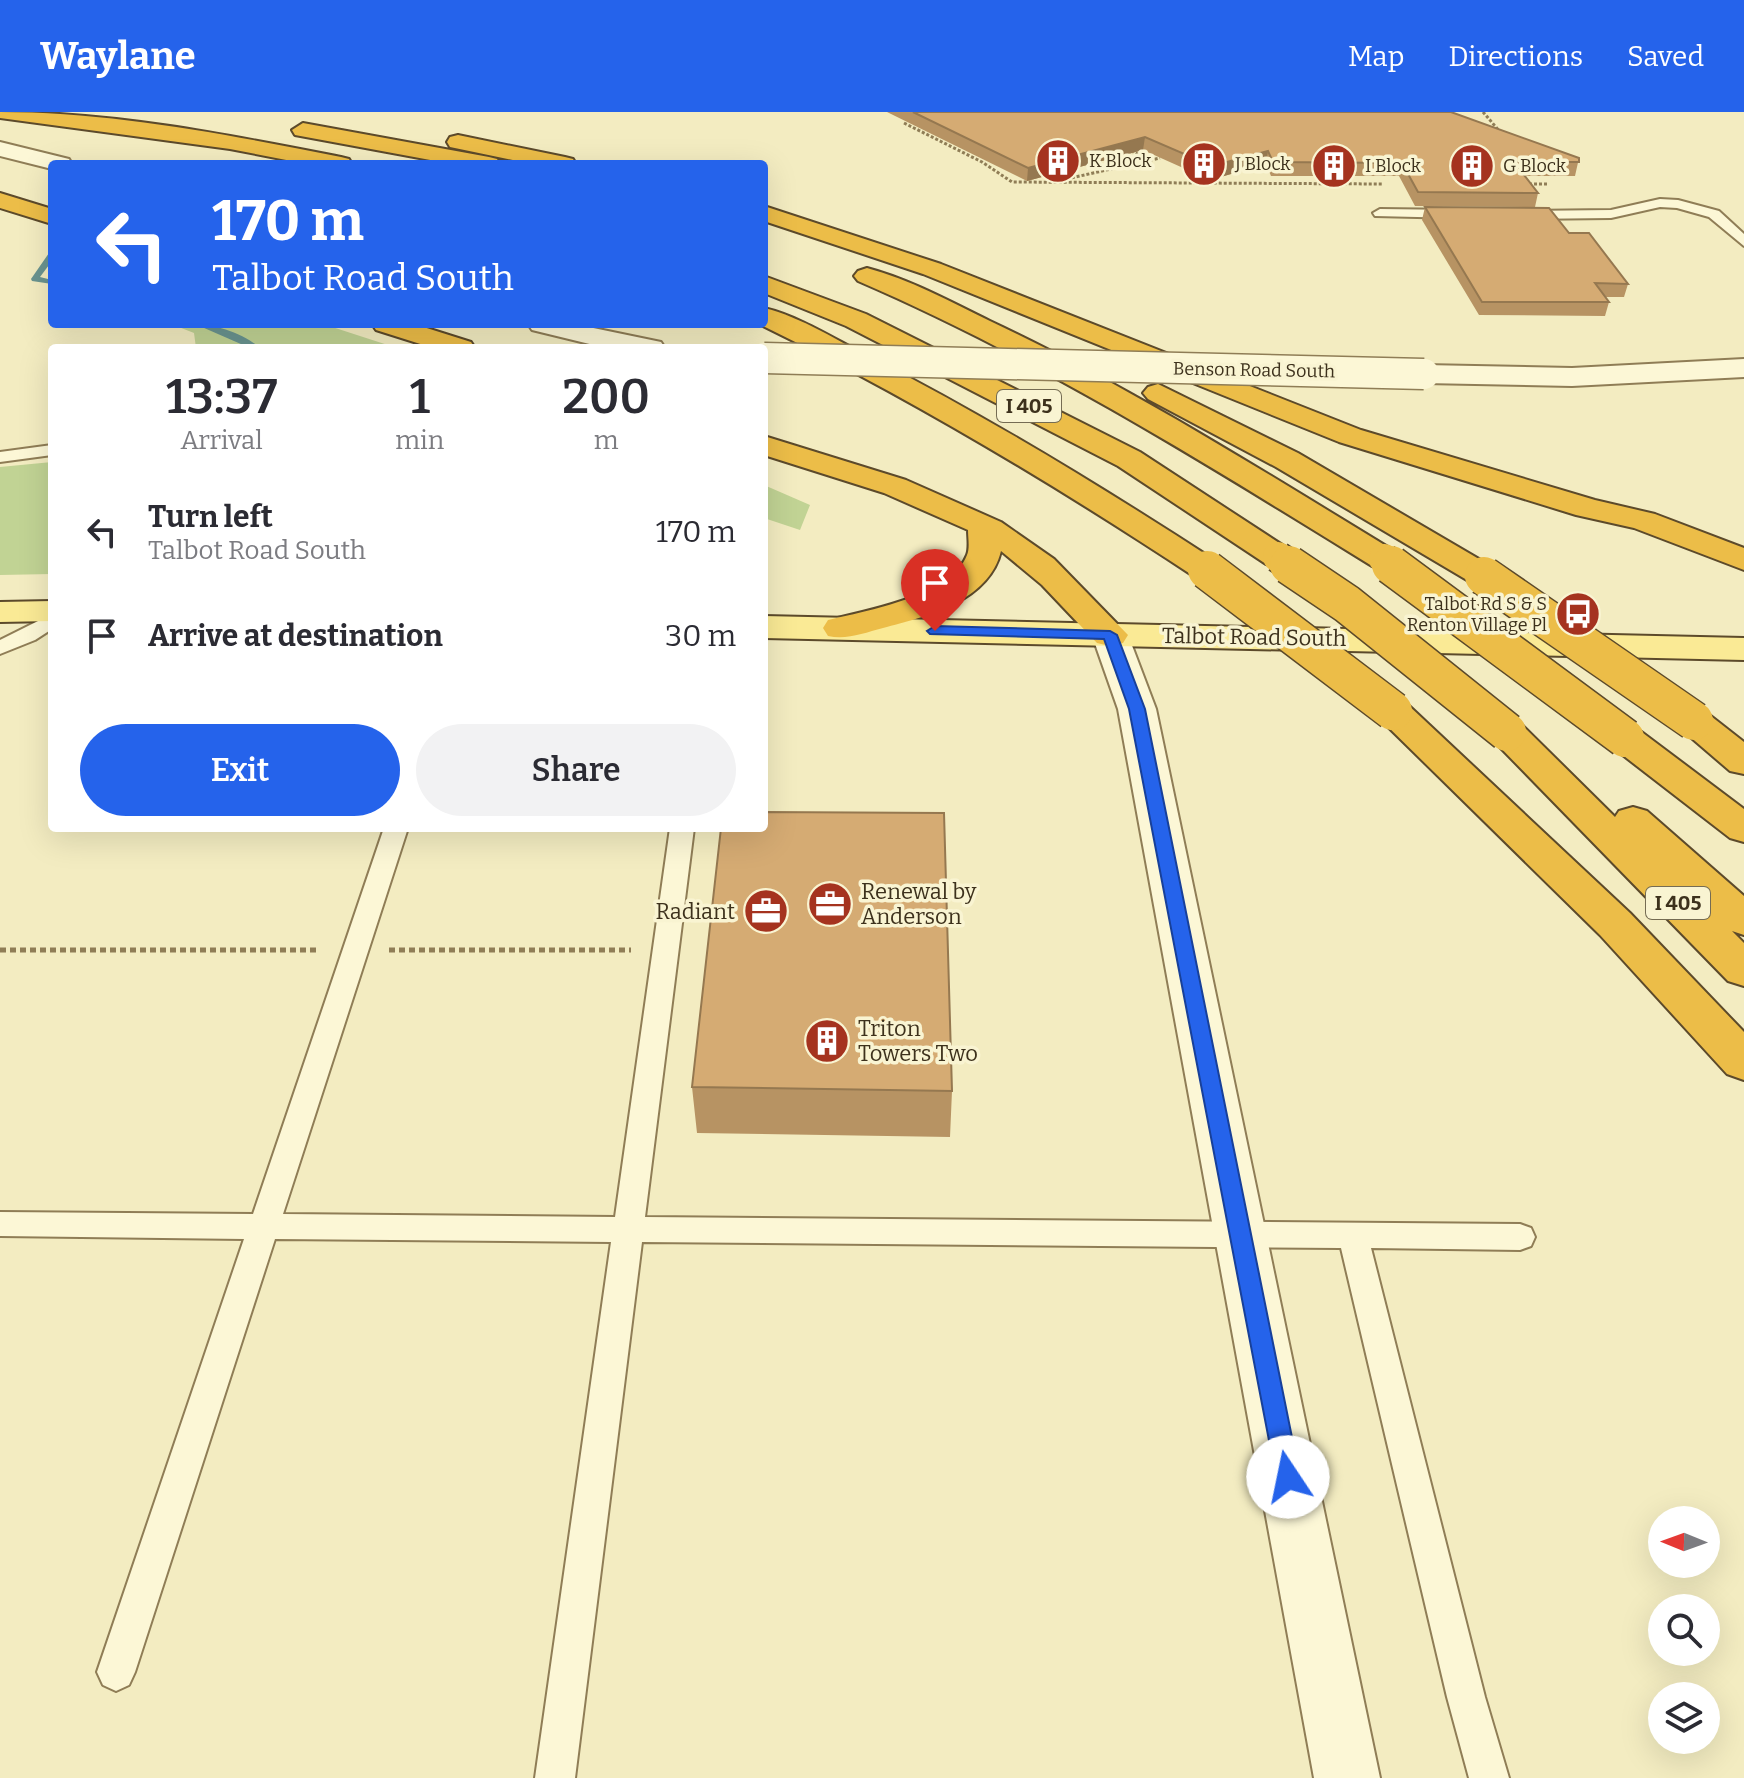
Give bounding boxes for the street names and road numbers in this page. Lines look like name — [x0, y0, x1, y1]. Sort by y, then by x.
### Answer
street label: Benson Road South — [1173, 358, 1335, 382]
road number: I 405 — [997, 390, 1061, 422]
street label: Talbot Road South — [1162, 622, 1347, 652]
road number: I 405 — [1646, 887, 1710, 919]

